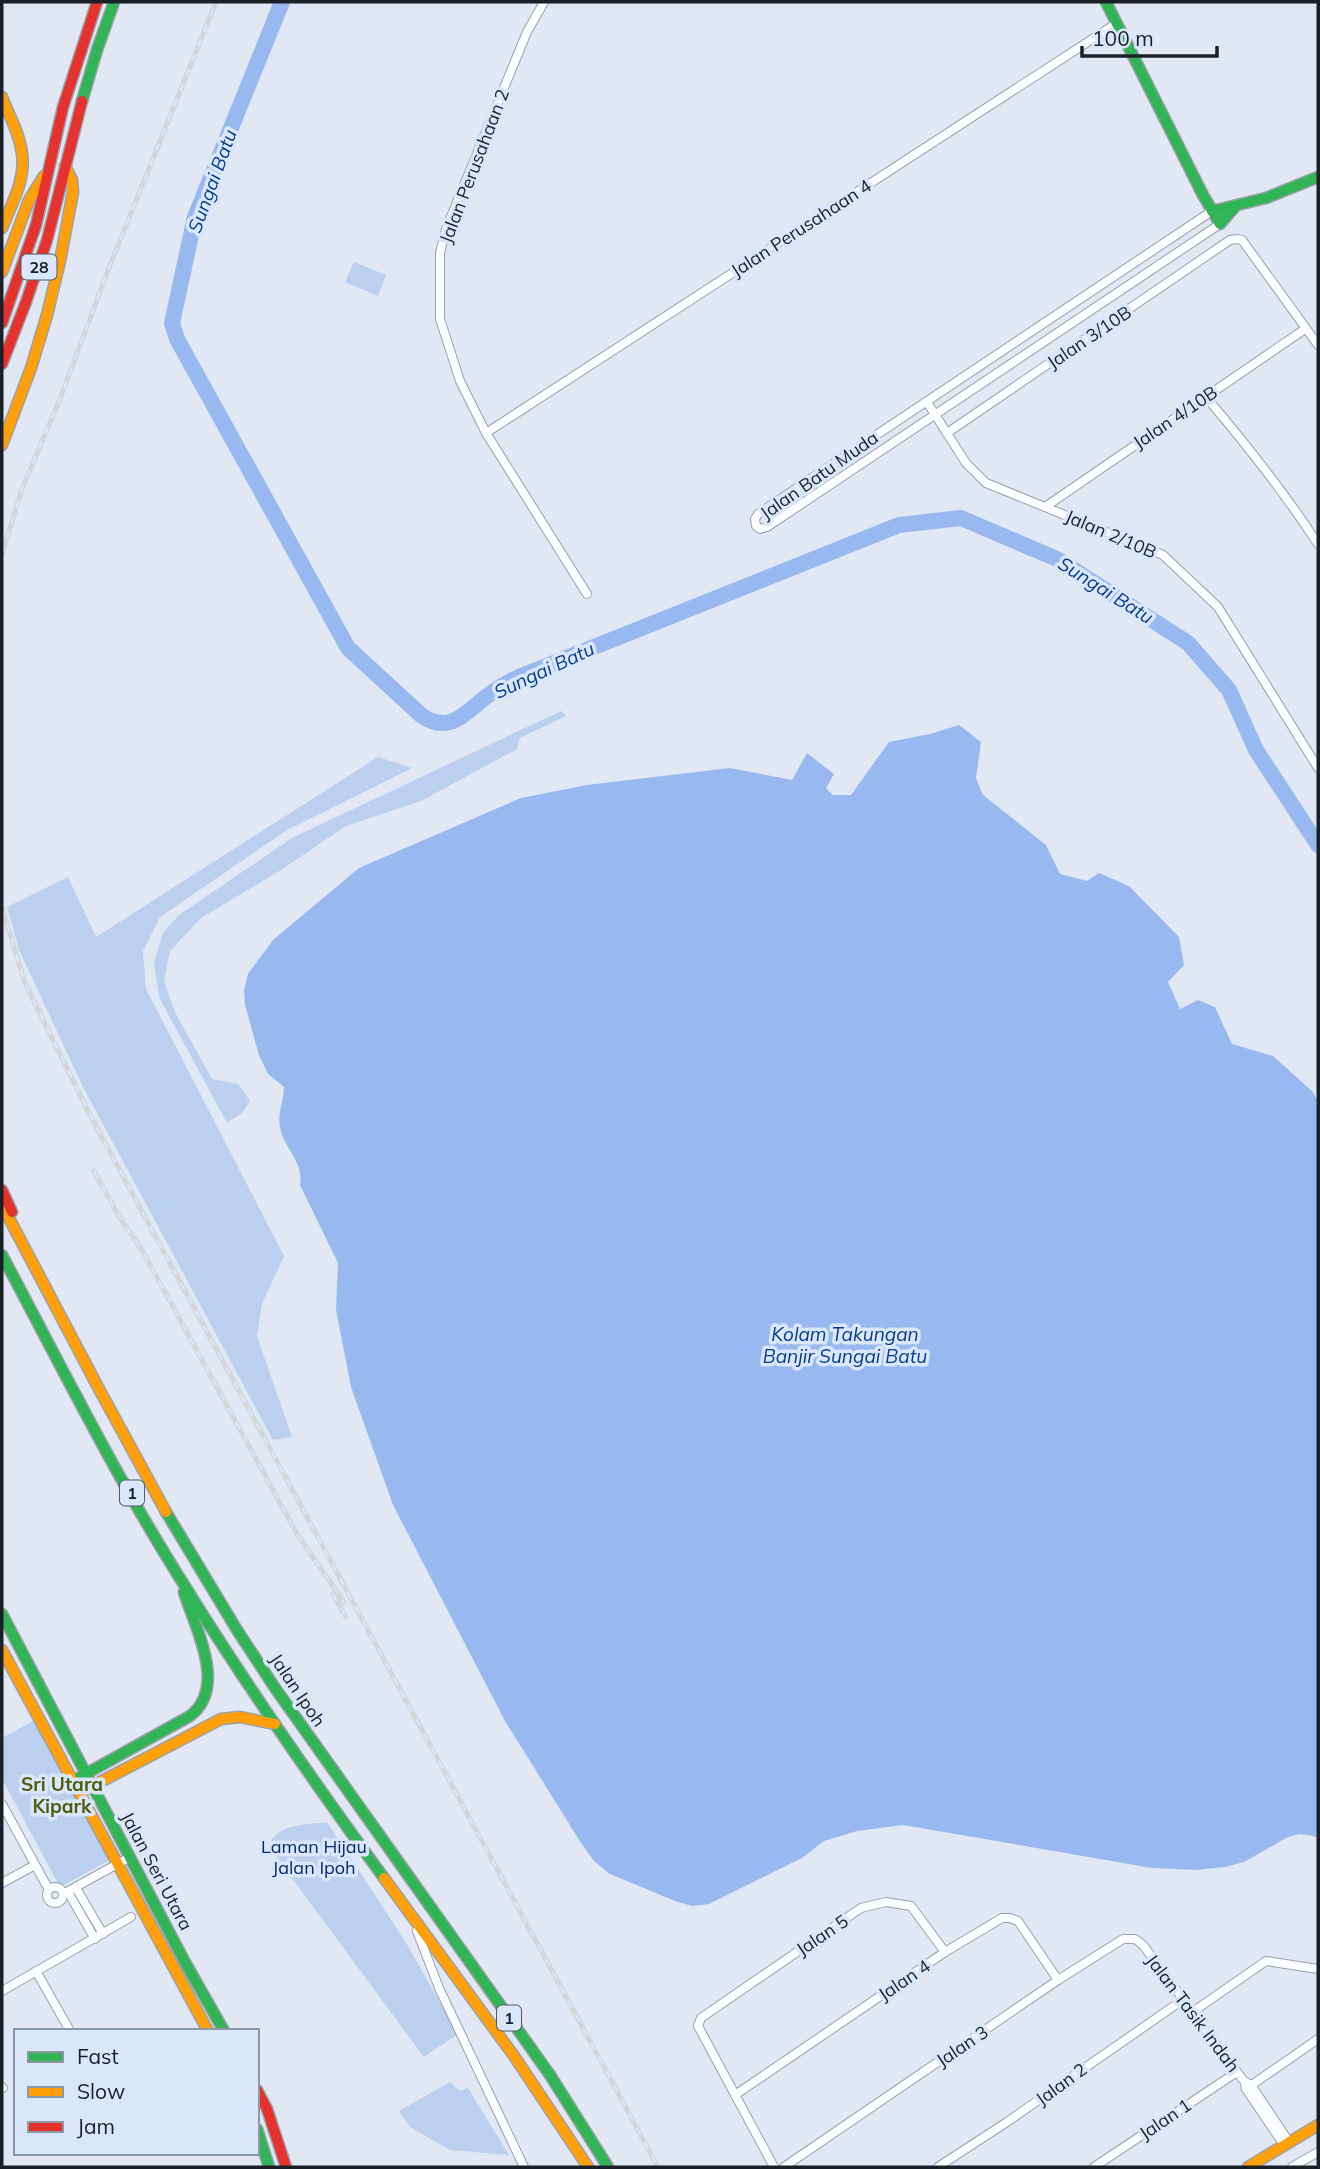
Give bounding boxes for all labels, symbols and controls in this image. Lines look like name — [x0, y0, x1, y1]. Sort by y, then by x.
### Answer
scale bar — [1082, 14, 1217, 58]
text: 100 m — [1092, 25, 1154, 51]
street label: Jalan Perusahaan 2 — [434, 86, 514, 246]
water label: Sungai Batu — [182, 126, 242, 236]
street label: Jalan Perusahaan 4 — [726, 174, 876, 282]
road number: 28 — [22, 255, 56, 280]
street label: Jalan 3/10B — [1042, 300, 1136, 374]
street label: Jalan 4/10B — [1128, 380, 1222, 454]
street label: Jalan Batu Muda — [756, 426, 882, 524]
street label: Jalan 2/10B — [1062, 504, 1160, 564]
water label: Sungai Batu — [1054, 551, 1158, 629]
water label: Sungai Batu — [490, 636, 598, 704]
water label: Kolam Takungan Banjir Sungai Batu — [763, 1322, 927, 1368]
road number: 1 — [120, 1480, 144, 1506]
street label: Jalan Ipoh — [265, 1649, 331, 1731]
district label: Sri Utara Kipark — [21, 1772, 103, 1818]
street label: Jalan Seri Utara — [116, 1808, 198, 1934]
park label: Laman Hijau Jalan Ipoh — [261, 1835, 367, 1879]
street label: Jalan 5 — [792, 1909, 853, 1961]
street label: Jalan Tasik Indah — [1141, 1949, 1245, 2077]
street label: Jalan 4 — [874, 1954, 935, 2006]
road number: 1 — [497, 2006, 521, 2030]
street label: Jalan 3 — [932, 2020, 992, 2072]
legend — [14, 2029, 259, 2155]
text: Fast — [77, 2043, 119, 2069]
street label: Jalan 2 — [1031, 2058, 1091, 2110]
text: Slow — [77, 2078, 125, 2104]
street label: Jalan 1 — [1135, 2093, 1195, 2145]
text: Jam — [77, 2113, 115, 2139]

